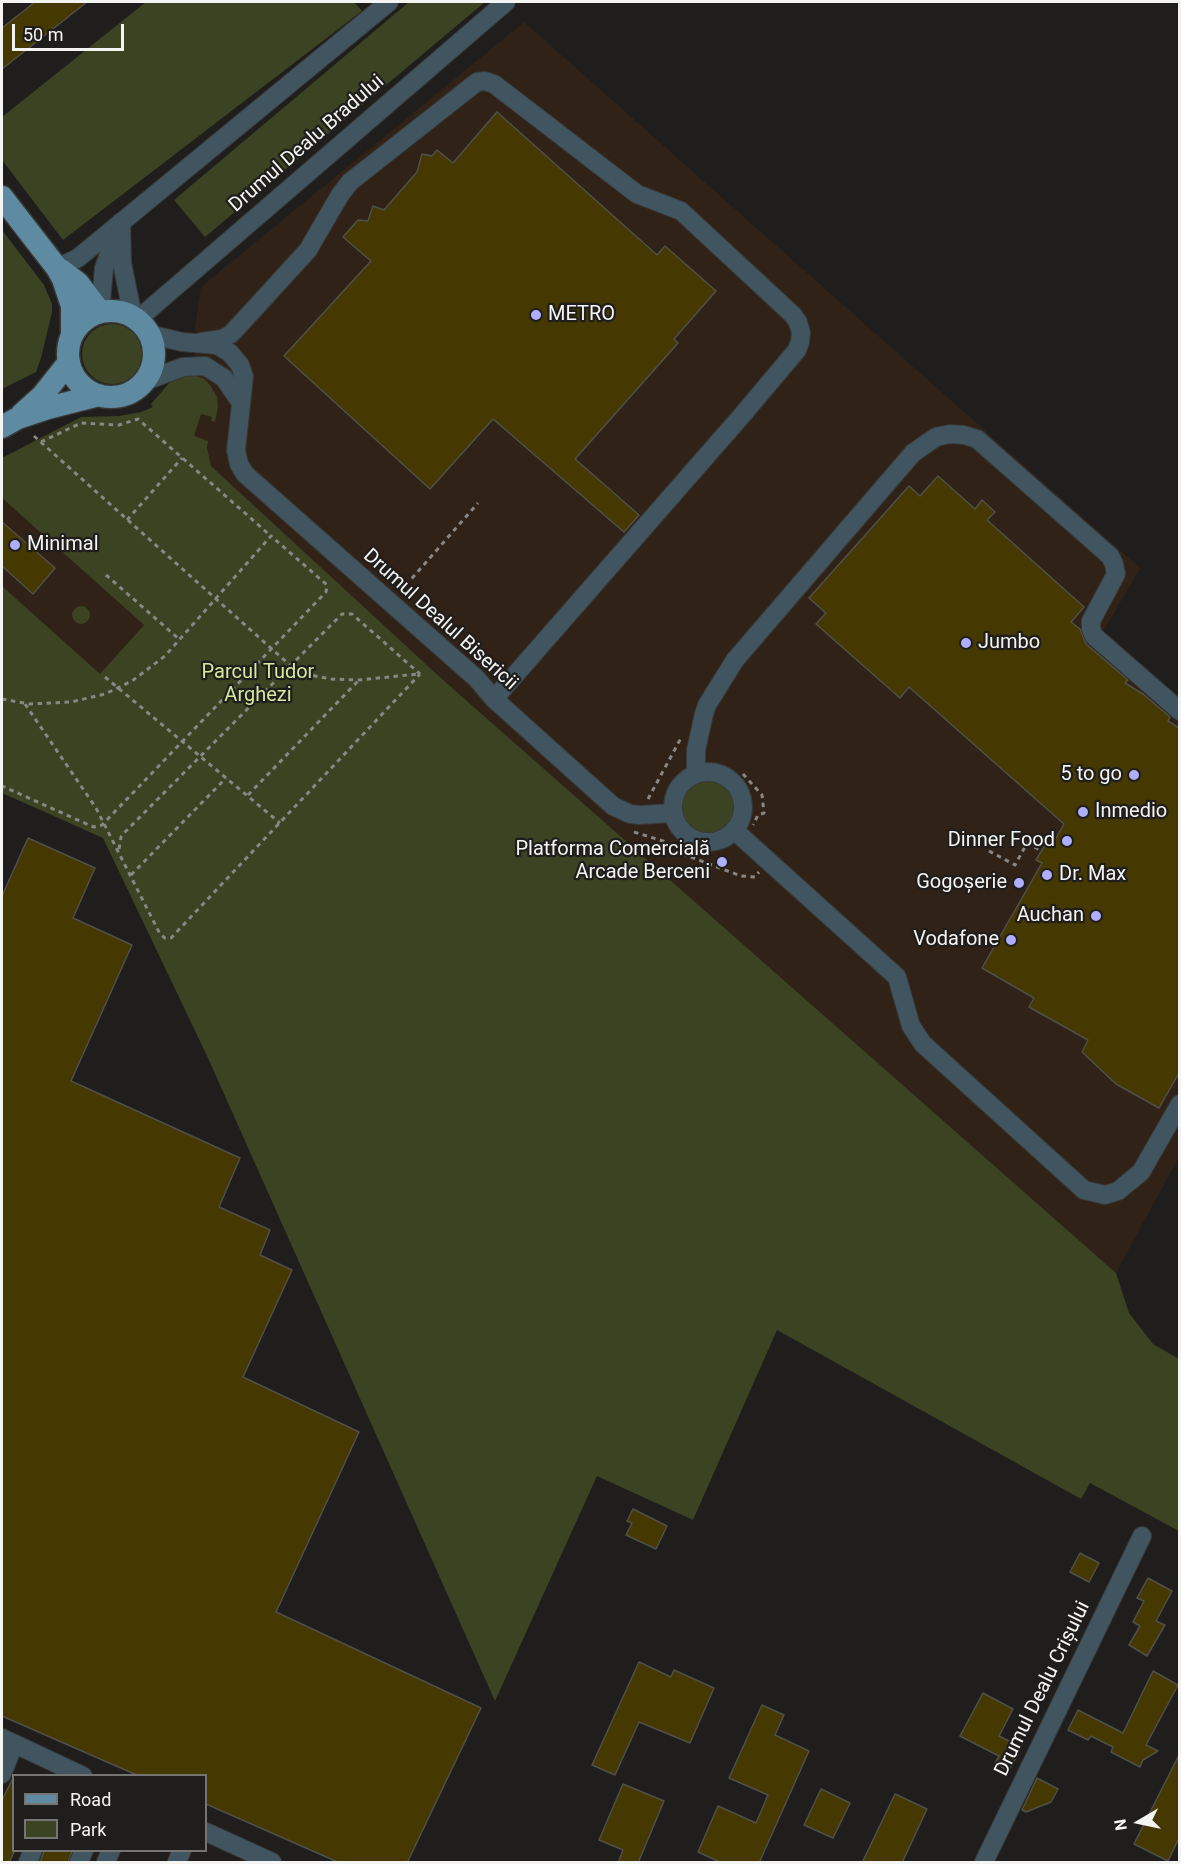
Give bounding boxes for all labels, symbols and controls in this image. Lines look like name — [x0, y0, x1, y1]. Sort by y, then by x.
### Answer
scale bar — [15, 12, 128, 50]
text: 50 m — [23, 24, 63, 45]
street label: Drumul Dealu Bradului — [225, 70, 389, 218]
place label: METRO — [548, 303, 615, 327]
marker: METRO — [529, 308, 543, 322]
place label: Minimal — [27, 533, 99, 557]
marker: Minimal — [8, 538, 22, 552]
street label: Drumul Dealul Bisericii — [358, 544, 522, 696]
place label: Jumbo — [978, 631, 1040, 655]
marker: Jumbo — [959, 636, 973, 650]
park label: Parcul Tudor Arghezi — [202, 661, 314, 708]
place label: 5 to go — [1060, 763, 1122, 787]
marker: 5 to go — [1127, 768, 1141, 782]
place label: Inmedio — [1095, 800, 1167, 824]
marker: Inmedio — [1076, 805, 1090, 819]
place label: Dinner Food — [948, 829, 1055, 853]
marker: Dinner Food — [1060, 834, 1074, 848]
place label: Platforma Comercială Arcade Berceni — [515, 838, 710, 885]
marker: Platforma Comercială Arcade Berceni — [715, 855, 729, 869]
place label: Dr. Max — [1059, 863, 1126, 887]
marker: Dr. Max — [1040, 868, 1054, 882]
place label: Gogoșerie — [916, 871, 1007, 895]
marker: Gogoșerie — [1012, 876, 1026, 890]
place label: Auchan — [1017, 904, 1084, 928]
marker: Auchan — [1089, 909, 1103, 923]
place label: Vodafone — [913, 928, 999, 952]
marker: Vodafone — [1004, 933, 1018, 947]
street label: Drumul Dealu Crișului — [990, 1598, 1096, 1780]
legend — [12, 1774, 207, 1852]
text: Road — [70, 1789, 111, 1810]
north arrow — [1109, 1792, 1169, 1852]
text: N — [1110, 1818, 1131, 1832]
text: Park — [70, 1819, 106, 1840]

